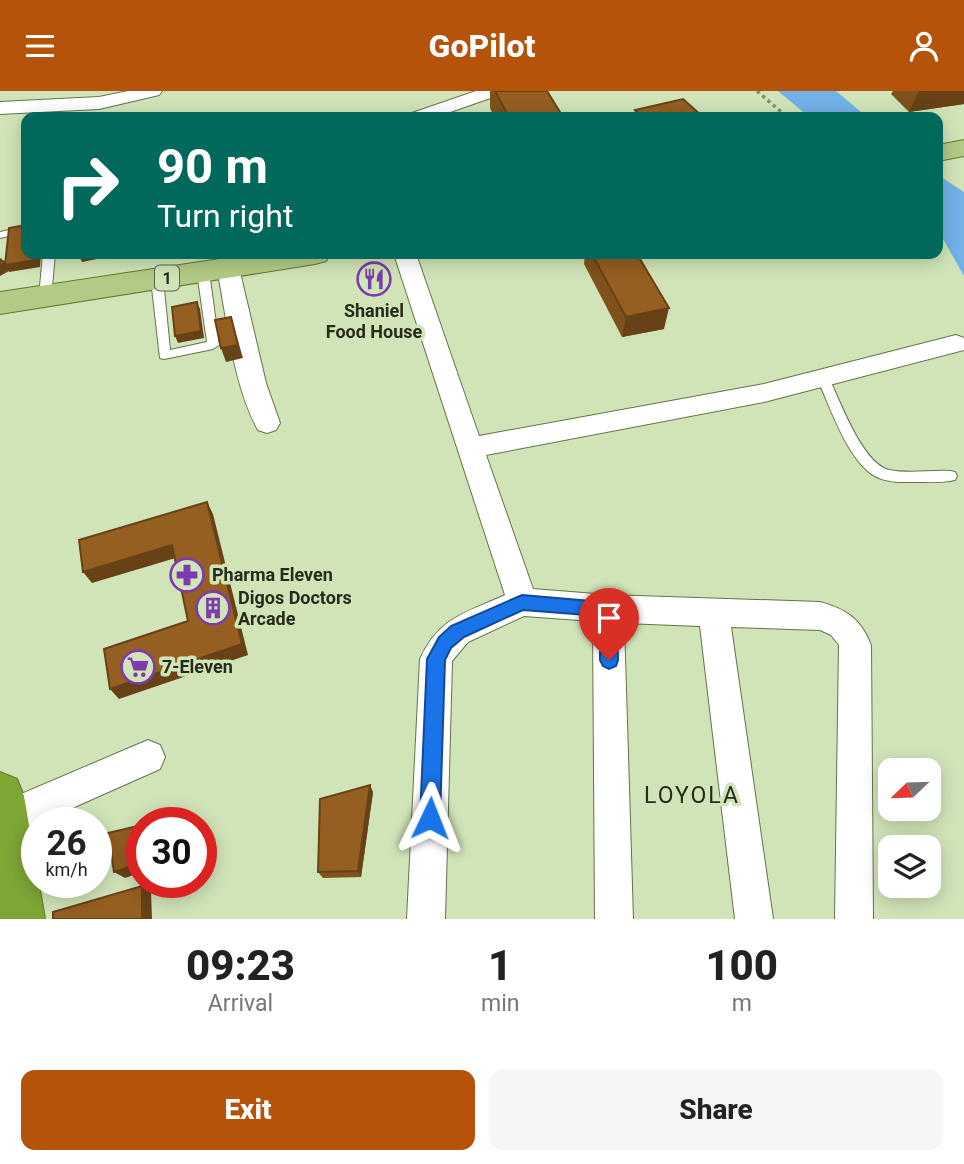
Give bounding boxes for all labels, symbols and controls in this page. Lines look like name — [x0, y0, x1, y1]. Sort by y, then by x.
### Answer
icon: menu — [21, 27, 59, 65]
text: GoPilot — [429, 27, 535, 65]
icon: person — [905, 27, 943, 65]
text: 90 m — [157, 138, 268, 195]
icon: right — [42, 140, 133, 231]
text: Turn right — [157, 197, 293, 235]
restaurant icon: Shaniel Food House — [355, 260, 393, 298]
road number: 1 — [155, 265, 179, 291]
place label: Shaniel Food House — [326, 300, 423, 342]
pharmacy icon: Pharma Eleven — [168, 556, 206, 594]
place label: Pharma Eleven — [212, 564, 333, 585]
place label: Digos Doctors Arcade — [238, 587, 352, 629]
pin — [579, 588, 639, 660]
building icon: Digos Doctors Arcade — [194, 589, 232, 627]
icon: arrive — [590, 599, 628, 637]
supermarket icon: 7-Eleven — [119, 648, 157, 686]
place label: 7-Eleven — [162, 656, 233, 677]
north arrow — [878, 758, 942, 821]
map controls — [878, 758, 941, 898]
position arrow — [393, 781, 467, 855]
district label: LOYOLA — [644, 782, 740, 809]
speed limit sign: 30 — [126, 807, 217, 898]
text: 26 — [46, 823, 87, 864]
button: layers — [878, 835, 941, 898]
text: km/h — [45, 859, 88, 880]
text: 09:23 — [186, 941, 295, 990]
text: 1 — [488, 941, 512, 990]
text: 100 — [705, 941, 778, 990]
text: Arrival — [208, 990, 273, 1017]
text: min — [481, 990, 519, 1017]
text: m — [732, 990, 752, 1017]
button: Exit — [21, 1070, 475, 1150]
button: Share — [489, 1070, 943, 1150]

